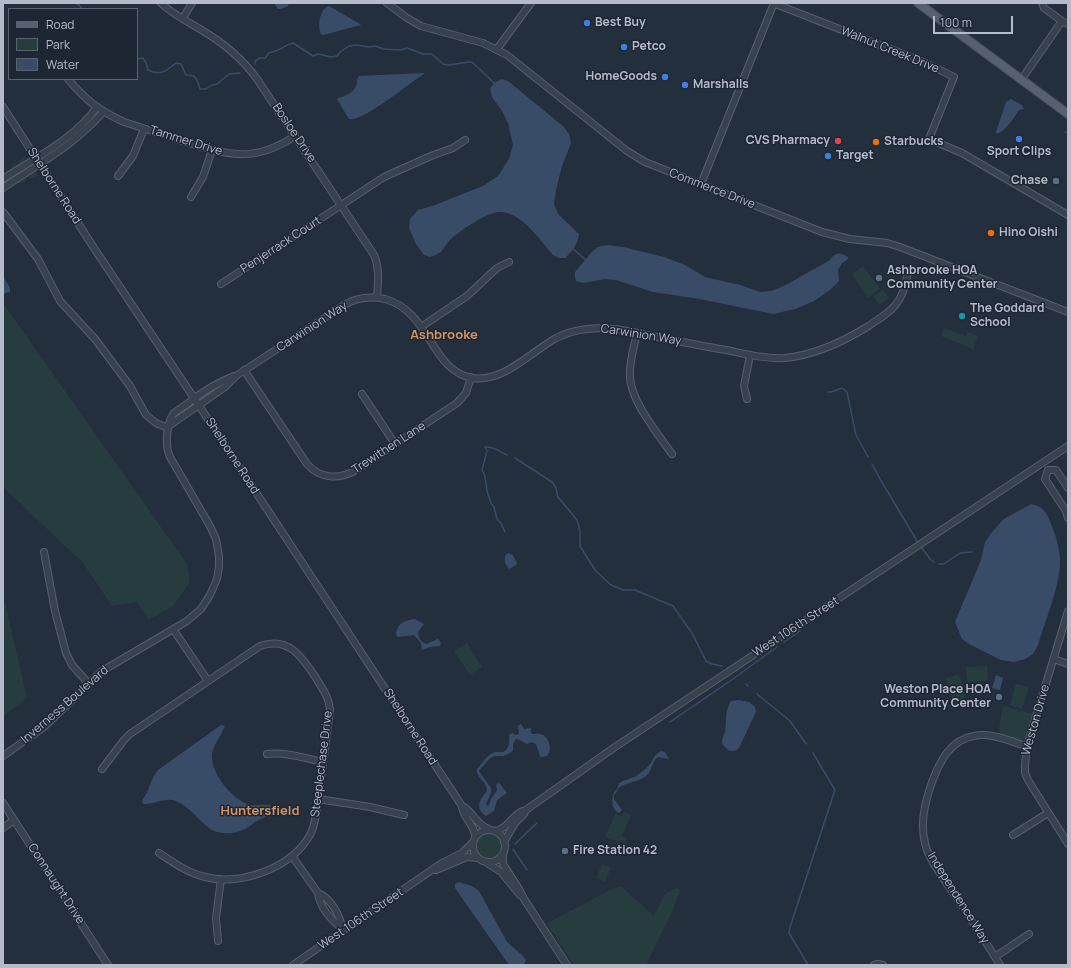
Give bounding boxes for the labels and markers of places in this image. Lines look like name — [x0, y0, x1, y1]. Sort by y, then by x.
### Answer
place label: Best Buy — [595, 16, 646, 30]
marker: Best Buy — [582, 18, 592, 28]
place label: Petco — [632, 40, 666, 54]
marker: Petco — [619, 42, 629, 52]
place label: HomeGoods — [585, 70, 657, 84]
marker: HomeGoods — [660, 72, 670, 82]
place label: Marshalls — [693, 78, 749, 92]
marker: Marshalls — [680, 80, 690, 90]
place label: CVS Pharmacy — [746, 134, 830, 148]
marker: Sport Clips — [1014, 134, 1024, 144]
place label: Starbucks — [884, 135, 943, 149]
marker: CVS Pharmacy — [833, 136, 843, 146]
marker: Starbucks — [871, 137, 881, 147]
place label: Sport Clips — [987, 145, 1051, 159]
place label: Target — [836, 149, 874, 163]
marker: Target — [823, 151, 833, 161]
place label: Chase — [1011, 174, 1048, 188]
marker: Chase — [1051, 176, 1061, 186]
place label: Hino Oishi — [999, 226, 1058, 240]
marker: Hino Oishi — [986, 228, 996, 238]
place label: Ashbrooke HOA Community Center — [887, 264, 998, 292]
marker: Ashbrooke HOA Community Center — [874, 273, 884, 283]
place label: The Goddard School — [970, 302, 1044, 330]
marker: The Goddard School — [957, 311, 967, 321]
place label: Weston Place HOA Community Center — [880, 683, 991, 711]
marker: Weston Place HOA Community Center — [994, 692, 1004, 702]
place label: Fire Station 42 — [573, 844, 657, 858]
marker: Fire Station 42 — [560, 846, 570, 856]

